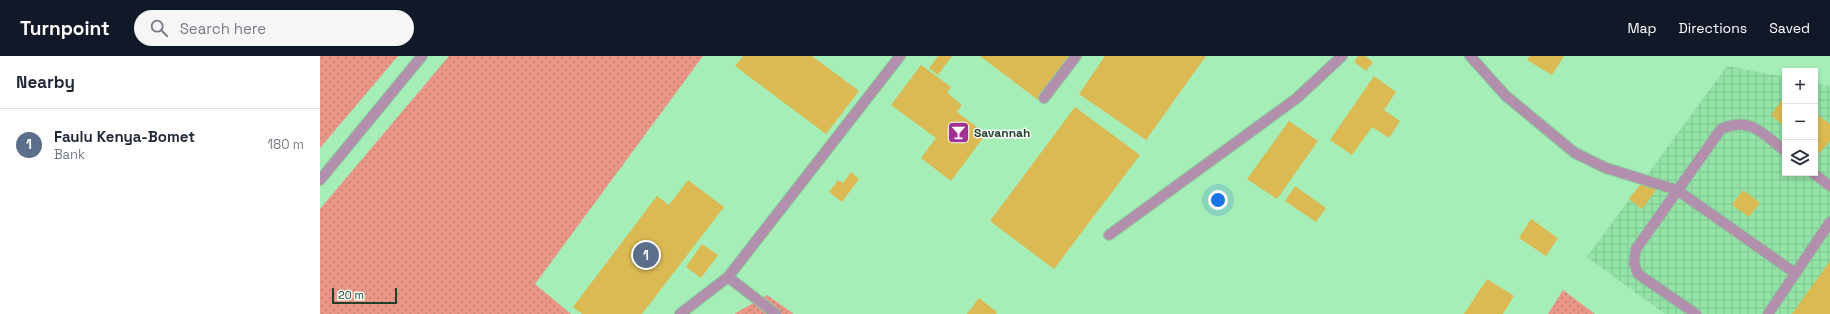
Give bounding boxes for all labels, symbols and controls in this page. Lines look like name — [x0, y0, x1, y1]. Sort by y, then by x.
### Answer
search box — [134, 10, 414, 46]
text: Turnpoint — [20, 16, 110, 41]
icon: search — [148, 17, 170, 39]
text: Search here — [180, 19, 266, 38]
text: Map — [1627, 19, 1657, 37]
text: Directions — [1679, 19, 1747, 37]
text: Saved — [1769, 19, 1810, 37]
map controls — [1782, 68, 1818, 176]
button: + — [1782, 68, 1818, 104]
text: Nearby — [16, 71, 75, 93]
button: − — [1782, 104, 1818, 140]
bar icon: Savannah — [946, 120, 972, 146]
place label: Savannah — [974, 125, 1030, 141]
text: Faulu Kenya-Bomet — [54, 127, 195, 146]
text: 1 — [26, 136, 32, 153]
text: 180 m — [268, 136, 304, 153]
button: layers — [1782, 140, 1818, 176]
text: Bank — [54, 146, 85, 163]
your location — [1208, 190, 1228, 210]
pin: 1 — [633, 240, 659, 270]
scale bar — [332, 286, 397, 305]
text: 20 m — [338, 288, 364, 302]

